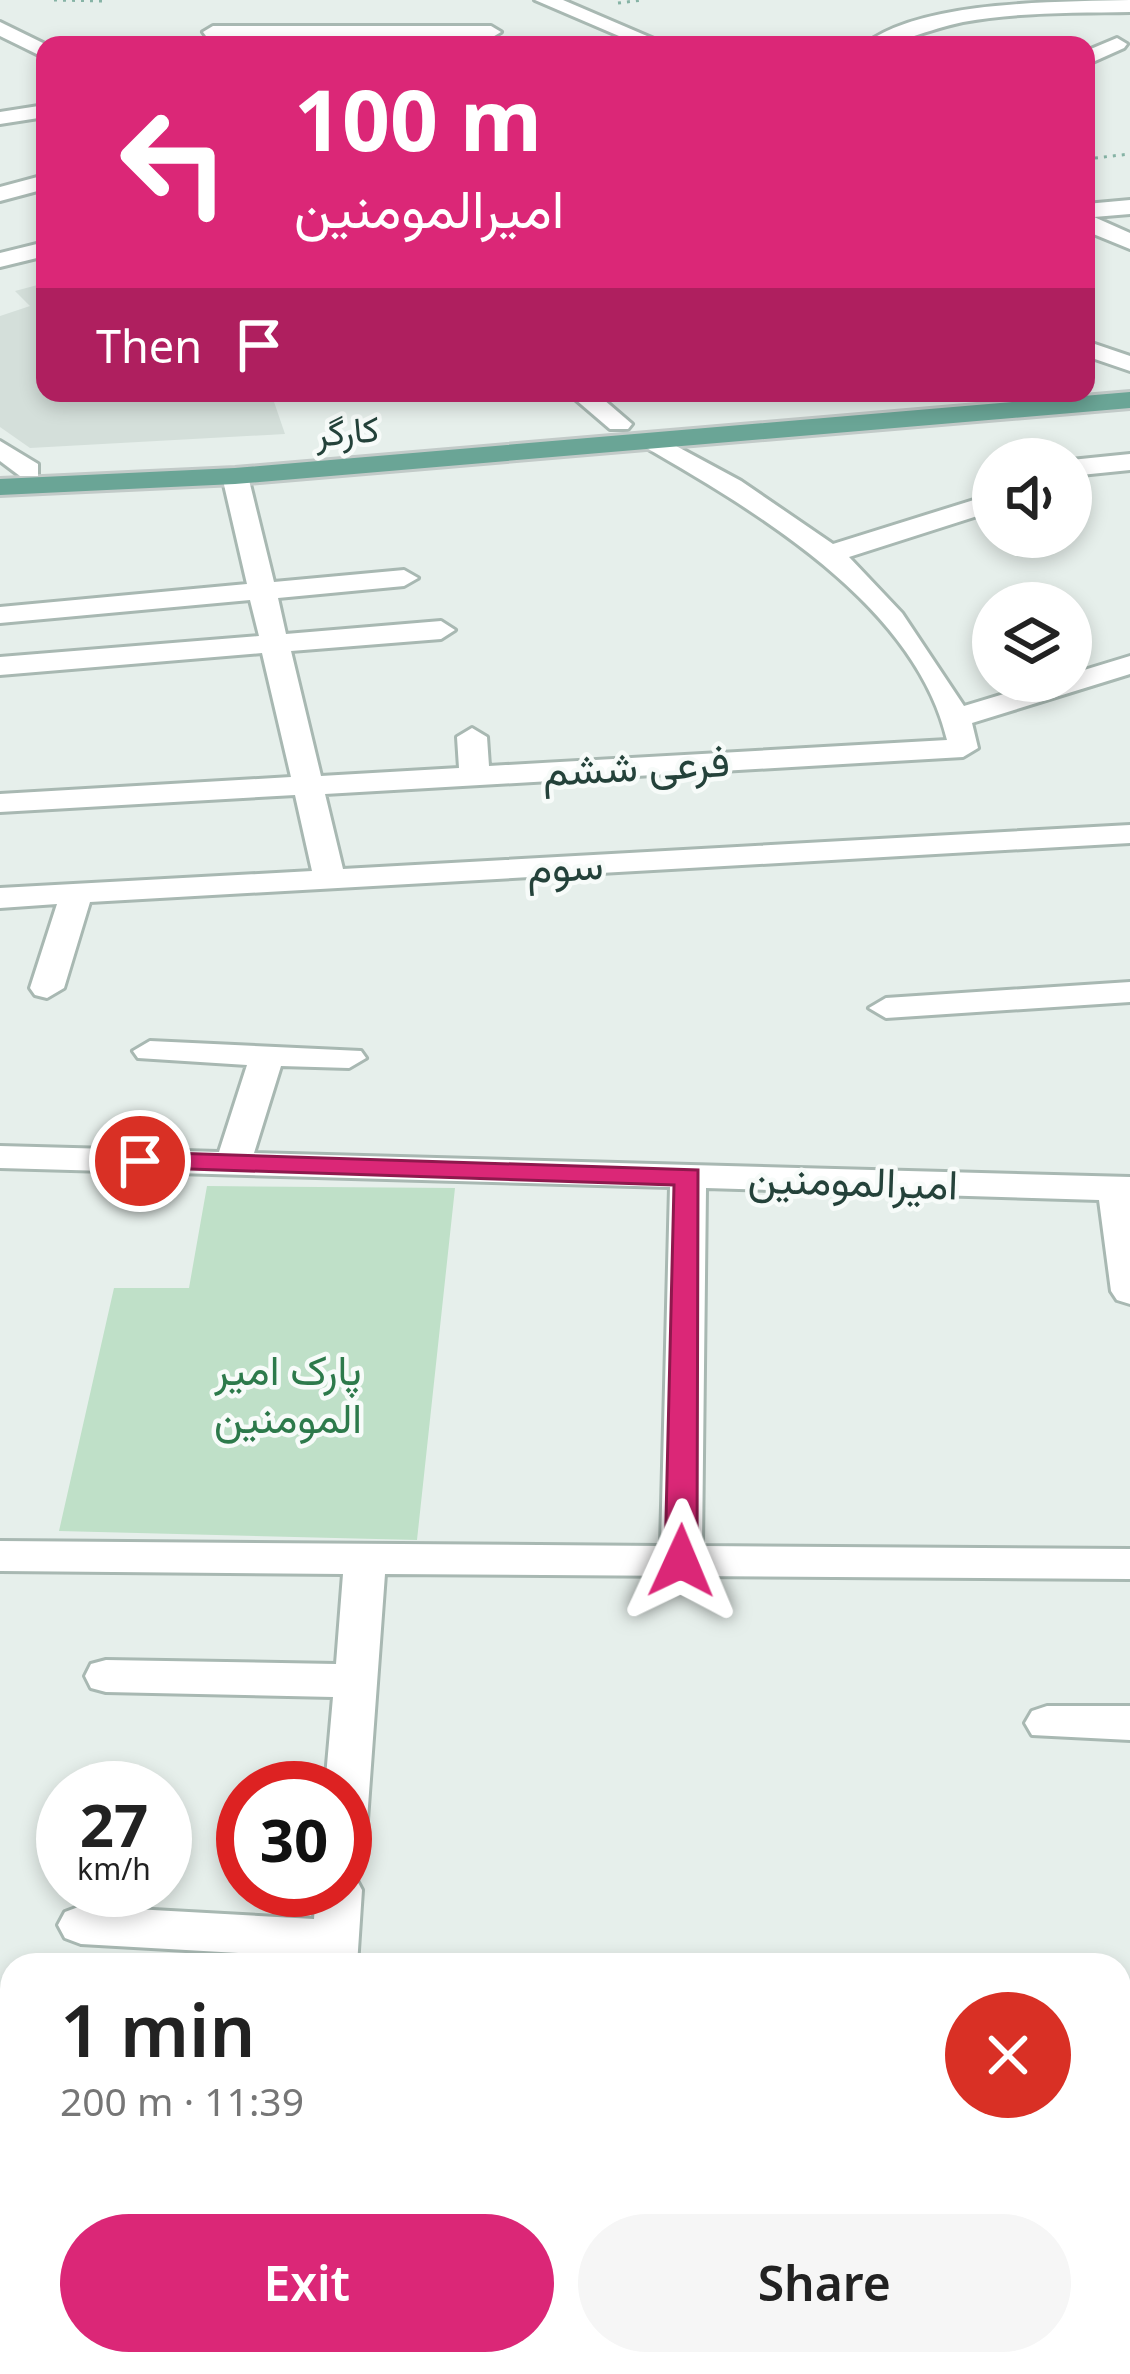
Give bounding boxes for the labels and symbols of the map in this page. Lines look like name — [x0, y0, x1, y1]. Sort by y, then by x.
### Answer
street label: کارگر — [312, 403, 381, 458]
street label: فرعی ششم — [541, 731, 731, 799]
street label: سوم — [525, 834, 605, 896]
pin — [89, 1110, 191, 1212]
street label: امیرالمومنین — [747, 1147, 959, 1212]
park label: پارک امیر المومنین — [213, 1340, 362, 1445]
position arrow — [618, 1498, 744, 1624]
speed limit sign: 30 — [216, 1761, 372, 1917]

